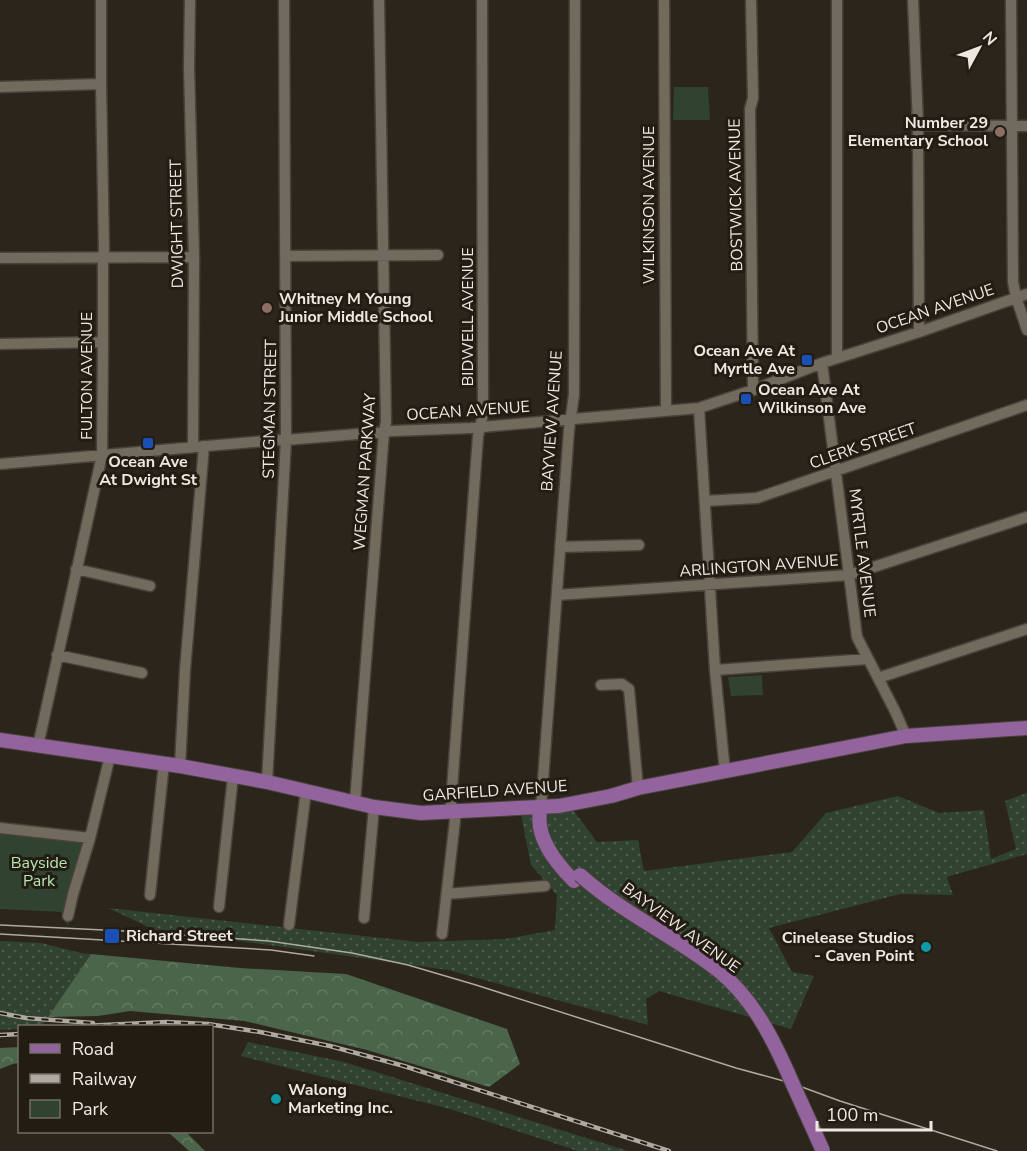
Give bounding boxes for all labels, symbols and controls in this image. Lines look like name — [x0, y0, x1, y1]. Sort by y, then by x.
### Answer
north arrow — [949, 18, 1009, 78]
text: N — [977, 27, 1002, 51]
place label: Number 29 Elementary School — [848, 112, 988, 152]
street label: BOSTWICK AVENUE — [724, 118, 748, 272]
marker: Number 29 Elementary School — [993, 125, 1007, 139]
street label: WILKINSON AVENUE — [638, 126, 660, 284]
street label: DWIGHT STREET — [165, 159, 189, 289]
street label: BIDWELL AVENUE — [457, 248, 479, 386]
street label: OCEAN AVENUE — [873, 278, 997, 340]
place label: Whitney M Young Junior Middle School — [278, 288, 433, 328]
marker: Whitney M Young Junior Middle School — [260, 301, 274, 315]
street label: FULTON AVENUE — [76, 312, 98, 440]
street label: STEGMAN STREET — [258, 339, 282, 479]
place label: Ocean Ave At Myrtle Ave — [693, 340, 796, 380]
street label: BAYVIEW AVENUE — [536, 350, 568, 492]
marker: Ocean Ave At Myrtle Ave — [800, 353, 814, 367]
place label: Ocean Ave At Wilkinson Ave — [758, 379, 866, 419]
street label: WEGMAN PARKWAY — [349, 392, 382, 551]
marker: Ocean Ave At Wilkinson Ave — [739, 392, 753, 406]
street label: OCEAN AVENUE — [406, 396, 530, 426]
street label: CLERK STREET — [807, 417, 920, 475]
marker: Ocean Ave At Dwight St — [141, 436, 155, 450]
place label: Ocean Ave At Dwight St — [99, 451, 198, 491]
street label: MYRTLE AVENUE — [843, 487, 881, 619]
street label: ARLINGTON AVENUE — [679, 549, 839, 583]
street label: GARFIELD AVENUE — [422, 775, 568, 807]
park label: Bayside Park — [11, 852, 67, 892]
street label: BAYVIEW AVENUE — [617, 878, 745, 978]
place label: Richard Street — [126, 925, 233, 947]
marker: Richard Street — [103, 927, 121, 945]
place label: Cinelease Studios - Caven Point — [782, 927, 915, 967]
marker: Cinelease Studios - Caven Point — [919, 940, 933, 954]
legend — [18, 1025, 213, 1133]
text: Road — [72, 1037, 114, 1061]
text: Railway — [72, 1067, 137, 1091]
place label: Walong Marketing Inc. — [288, 1079, 393, 1119]
marker: Walong Marketing Inc. — [269, 1092, 283, 1106]
scale bar — [817, 1094, 931, 1132]
text: Park — [72, 1097, 109, 1121]
text: 100 m — [826, 1103, 878, 1127]

